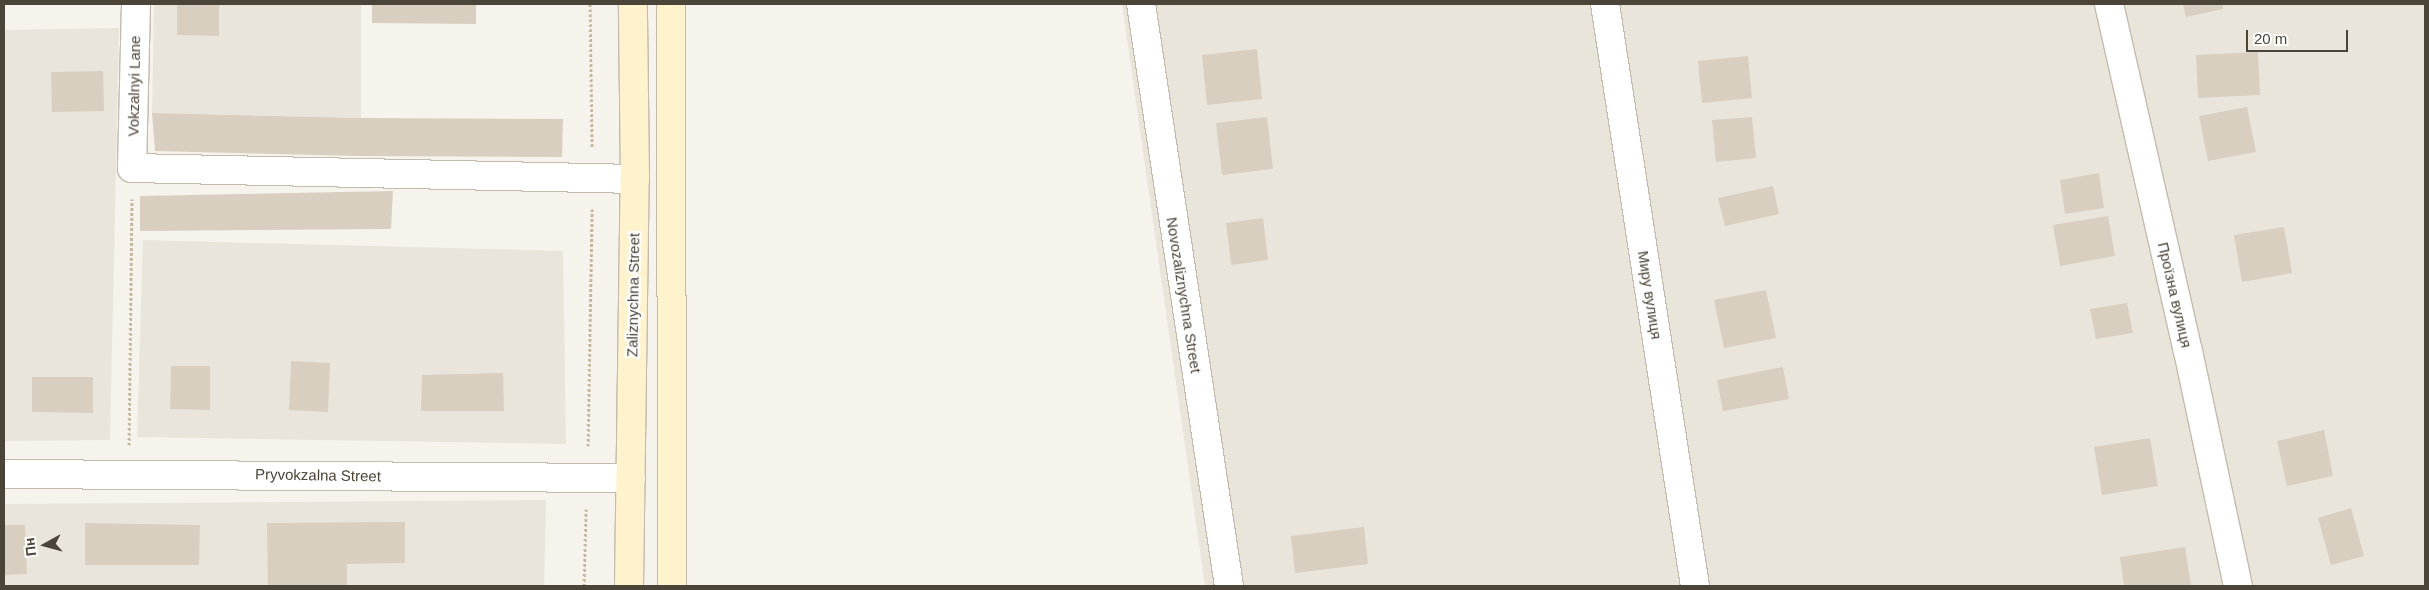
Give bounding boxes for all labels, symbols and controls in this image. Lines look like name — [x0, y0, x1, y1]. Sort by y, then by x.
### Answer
scale bar — [2249, 20, 2352, 52]
text: 20 m — [2254, 30, 2287, 47]
street label: Vokzalnyi Lane — [124, 35, 144, 137]
street label: Novozaliznychna Street — [1163, 216, 1205, 374]
street label: Zaliznychna Street — [623, 233, 643, 357]
street label: Проїзна вулиця — [2154, 240, 2196, 350]
street label: Миру вулиця — [1634, 249, 1666, 341]
street label: Pryvokzalna Street — [255, 465, 381, 485]
north arrow — [20, 520, 70, 570]
text: Пн — [21, 537, 39, 557]

